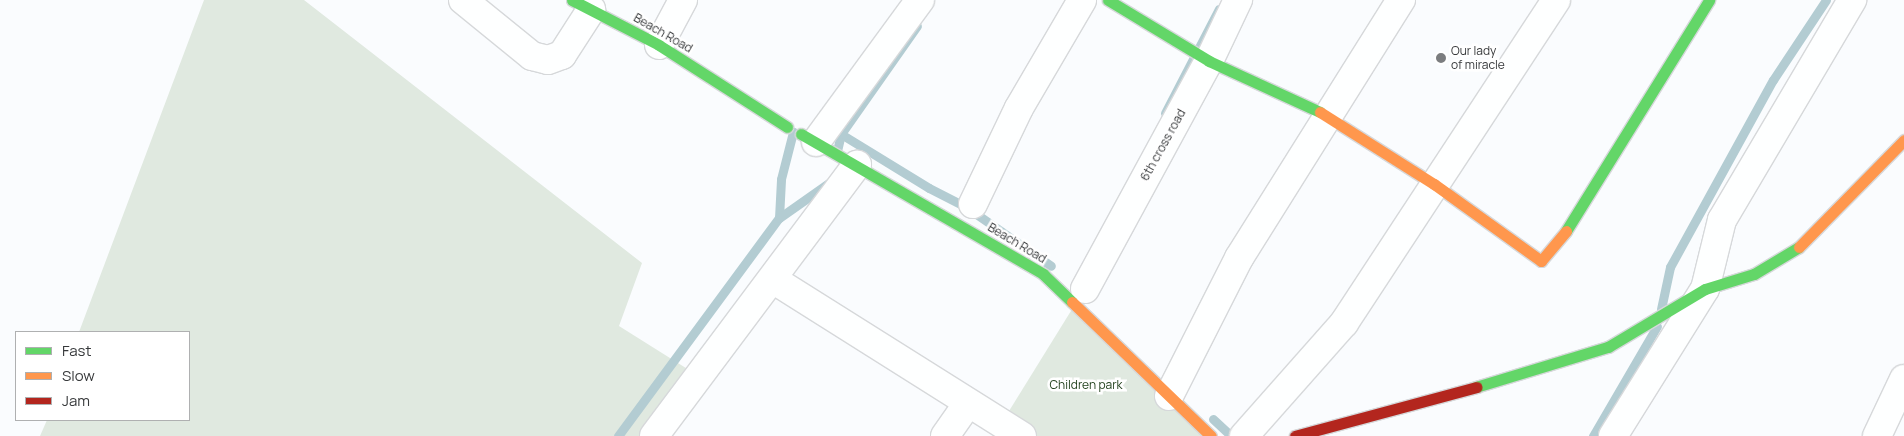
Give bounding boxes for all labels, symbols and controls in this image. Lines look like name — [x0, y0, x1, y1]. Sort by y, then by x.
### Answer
street label: Beach Road — [631, 10, 695, 56]
place label: Our lady of miracle — [1451, 44, 1505, 72]
marker: Our lady of miracle — [1435, 52, 1447, 64]
street label: 6th cross road — [1137, 107, 1189, 183]
street label: Beach Road — [985, 220, 1049, 266]
legend — [15, 331, 190, 421]
text: Fast — [62, 340, 91, 361]
text: Slow — [62, 365, 95, 386]
park label: Children park — [1049, 378, 1123, 392]
text: Jam — [62, 390, 90, 411]

